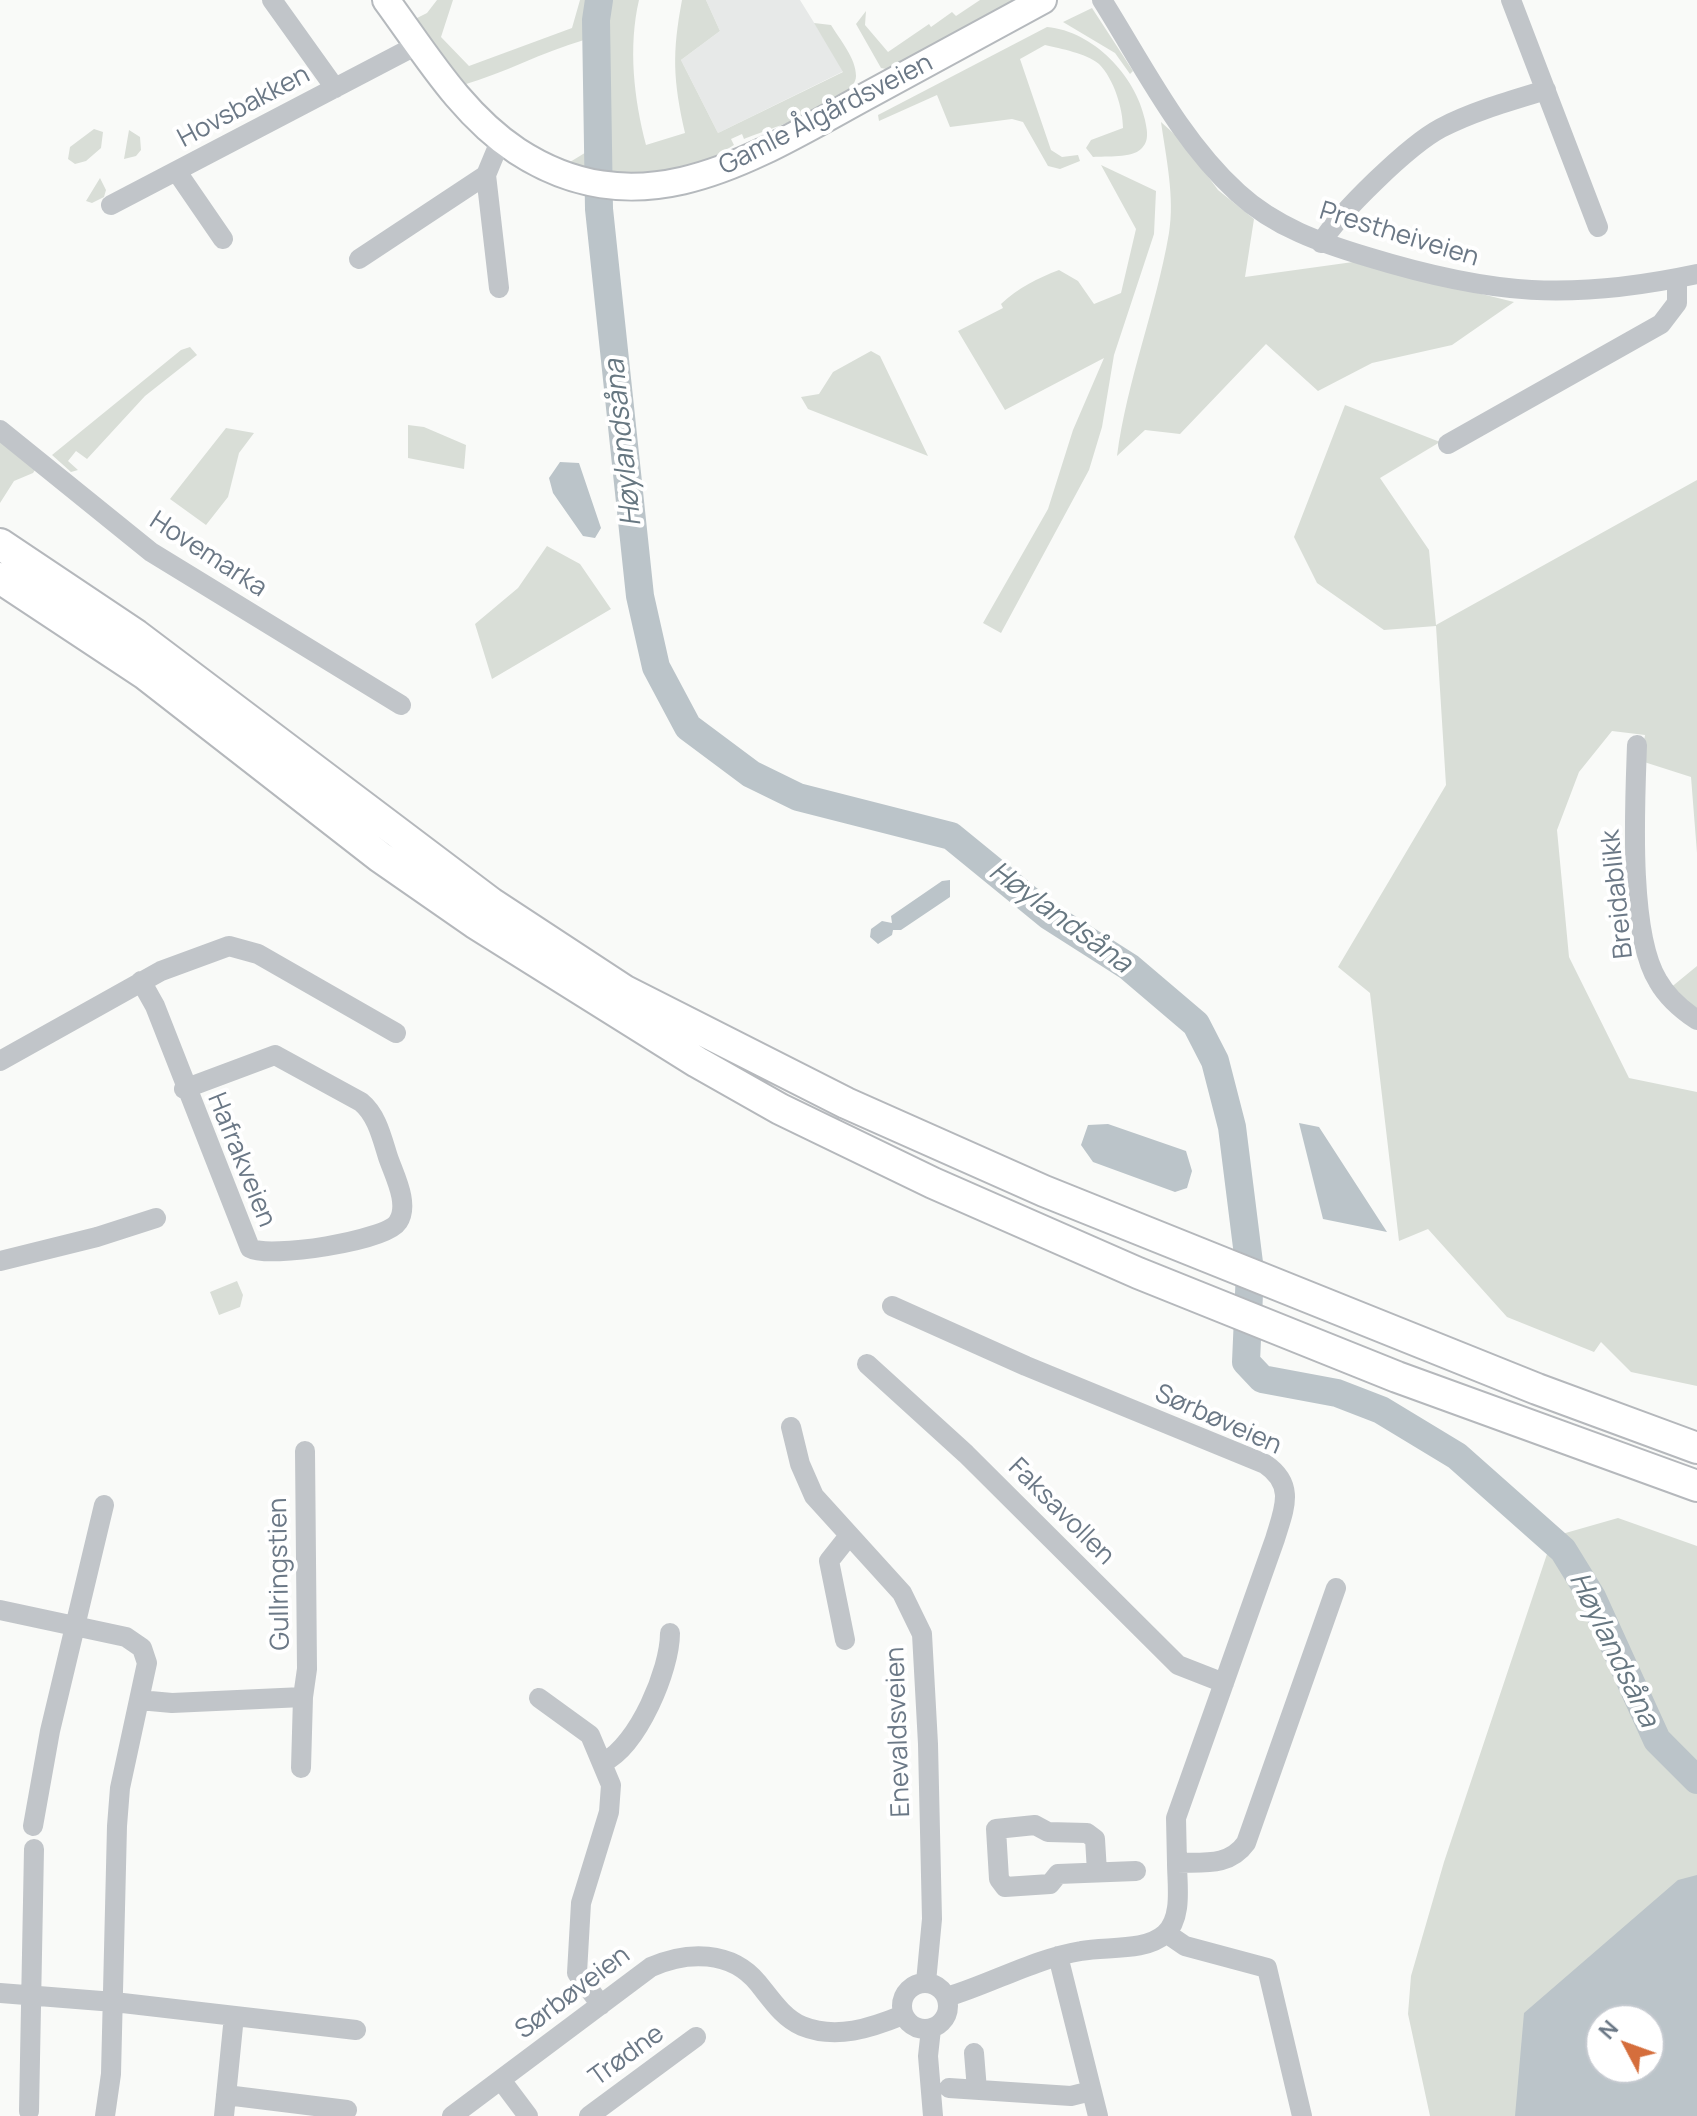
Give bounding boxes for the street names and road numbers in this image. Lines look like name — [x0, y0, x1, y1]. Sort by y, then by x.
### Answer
street label: Gamle Ålgårdsveien — [714, 48, 938, 182]
street label: Hovsbakken — [173, 59, 315, 155]
street label: Prestheiveien — [1316, 196, 1482, 274]
street label: Hovemarka — [144, 506, 272, 604]
street label: Breidablikk — [1596, 828, 1640, 960]
street label: Hafrakveien — [200, 1088, 282, 1232]
street label: Sørbøveien — [1150, 1378, 1286, 1462]
street label: Faksavollen — [1001, 1452, 1121, 1572]
street label: Gullringstien — [263, 1497, 297, 1651]
street label: Enevaldsveien — [880, 1646, 918, 1818]
street label: Sørbøveien — [510, 1940, 636, 2046]
street label: Trødne — [584, 2018, 670, 2094]

